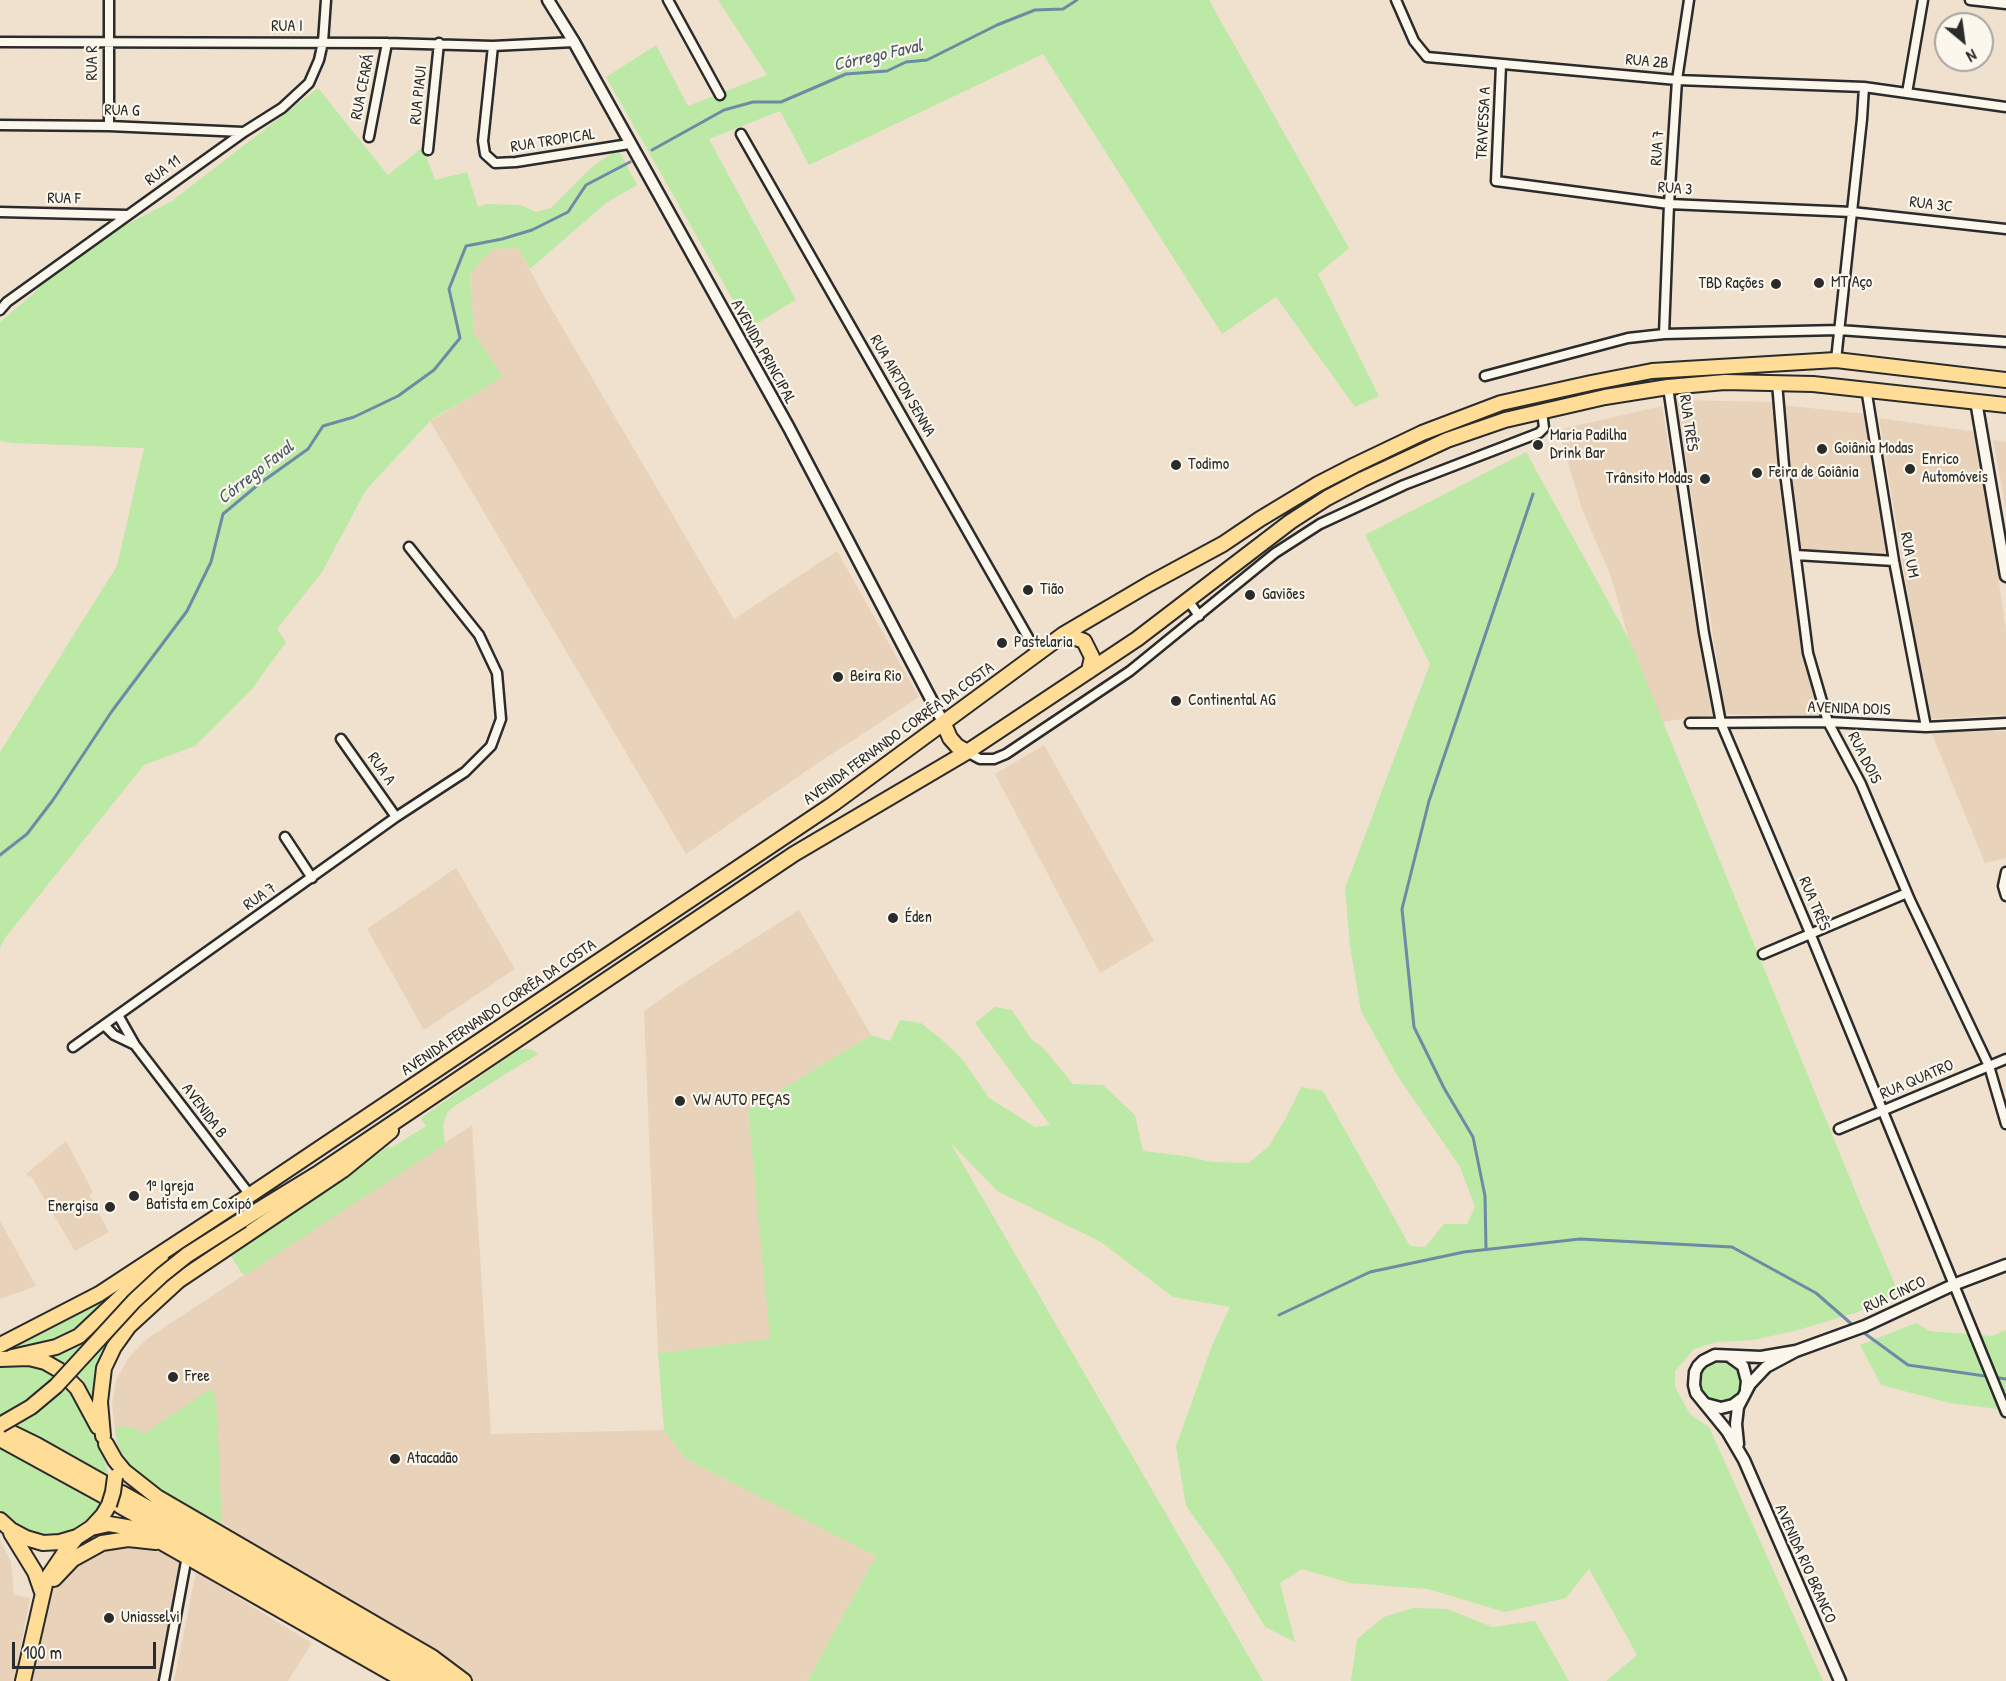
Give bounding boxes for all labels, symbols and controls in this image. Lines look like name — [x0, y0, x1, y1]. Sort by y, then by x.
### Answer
north arrow — [1934, 12, 1994, 72]
street label: RUA I — [271, 17, 303, 37]
water label: Córrego Faval — [832, 35, 924, 77]
text: N — [1963, 44, 1981, 68]
street label: RUA R — [83, 46, 103, 80]
street label: RUA 2B — [1625, 51, 1669, 73]
street label: RUA CEARÁ — [347, 53, 379, 121]
street label: RUA PIAUI — [406, 64, 432, 126]
street label: TRAVESSA A — [1473, 86, 1495, 160]
street label: RUA G — [104, 101, 140, 121]
street label: RUA TROPICAL — [509, 125, 597, 157]
street label: RUA 7 — [1647, 130, 1669, 166]
street label: RUA 11 — [142, 152, 184, 190]
street label: RUA 3 — [1657, 178, 1693, 200]
street label: RUA F — [47, 189, 81, 209]
street label: RUA 3C — [1908, 193, 1954, 217]
place label: MT Aço — [1831, 273, 1872, 293]
place label: TBD Rações — [1698, 274, 1764, 294]
marker: MT Aço — [1812, 276, 1826, 290]
marker: TBD Rações — [1769, 277, 1783, 291]
street label: AVENIDA PRINCIPAL — [726, 296, 800, 408]
street label: RUA AIRTON SENNA — [865, 332, 939, 440]
street label: RUA TRÊS — [1675, 394, 1701, 452]
place label: Maria Padilha Drink Bar — [1550, 426, 1627, 464]
water label: Córrego Faval — [214, 437, 298, 509]
marker: Maria Padilha Drink Bar — [1531, 438, 1545, 452]
place label: Goiânia Modas — [1834, 439, 1913, 459]
marker: Goiânia Modas — [1815, 442, 1829, 456]
place label: Enrico Automóveis — [1922, 450, 1988, 488]
place label: Todimo — [1188, 455, 1229, 475]
marker: Todimo — [1169, 458, 1183, 472]
marker: Enrico Automóveis — [1903, 462, 1917, 476]
place label: Feira de Goiânia — [1769, 463, 1858, 483]
marker: Feira de Goiânia — [1750, 466, 1764, 480]
place label: Trânsito Modas — [1606, 469, 1693, 489]
marker: Trânsito Modas — [1698, 472, 1712, 486]
street label: RUA UM — [1896, 531, 1922, 579]
place label: Tião — [1040, 580, 1064, 600]
marker: Tião — [1021, 583, 1035, 597]
place label: Gaviões — [1262, 585, 1305, 605]
marker: Gaviões — [1243, 588, 1257, 602]
place label: Pastelaria — [1014, 633, 1073, 653]
marker: Pastelaria — [995, 636, 1009, 650]
street label: AVENIDA FERNANDO CORRÊA DA COSTA — [800, 658, 998, 810]
place label: Beira Rio — [850, 667, 901, 687]
marker: Beira Rio — [831, 670, 845, 684]
place label: Continental AG — [1188, 691, 1276, 711]
marker: Continental AG — [1169, 694, 1183, 708]
street label: AVENIDA DOIS — [1807, 698, 1891, 720]
street label: RUA DOIS — [1843, 729, 1885, 787]
street label: RUA A — [363, 749, 399, 789]
street label: RUA TRÊS — [1794, 874, 1834, 934]
street label: RUA 7 — [240, 879, 280, 915]
place label: Éden — [905, 908, 932, 928]
marker: Éden — [886, 911, 900, 925]
street label: AVENIDA FERNANDO CORRÊA DA COSTA — [398, 936, 600, 1080]
street label: RUA QUATRO — [1877, 1056, 1957, 1104]
street label: AVENIDA B — [177, 1080, 231, 1142]
place label: VW AUTO PEÇAS — [692, 1091, 790, 1111]
marker: VW AUTO PEÇAS — [673, 1094, 687, 1108]
place label: 1ª Igreja Batista em Coxipó — [146, 1177, 251, 1215]
marker: 1ª Igreja Batista em Coxipó — [127, 1189, 141, 1203]
place label: Energisa — [48, 1197, 98, 1217]
marker: Energisa — [103, 1200, 117, 1214]
street label: RUA CINCO — [1861, 1272, 1929, 1318]
place label: Free — [185, 1367, 210, 1387]
marker: Free — [166, 1370, 180, 1384]
place label: Atacadão — [407, 1449, 458, 1469]
marker: Atacadão — [388, 1452, 402, 1466]
street label: AVENIDA RIO BRANCO — [1770, 1502, 1840, 1626]
place label: Uniasselvi — [121, 1608, 180, 1628]
marker: Uniasselvi — [102, 1611, 116, 1625]
scale bar — [15, 1630, 159, 1668]
text: 100 m — [23, 1640, 62, 1665]

